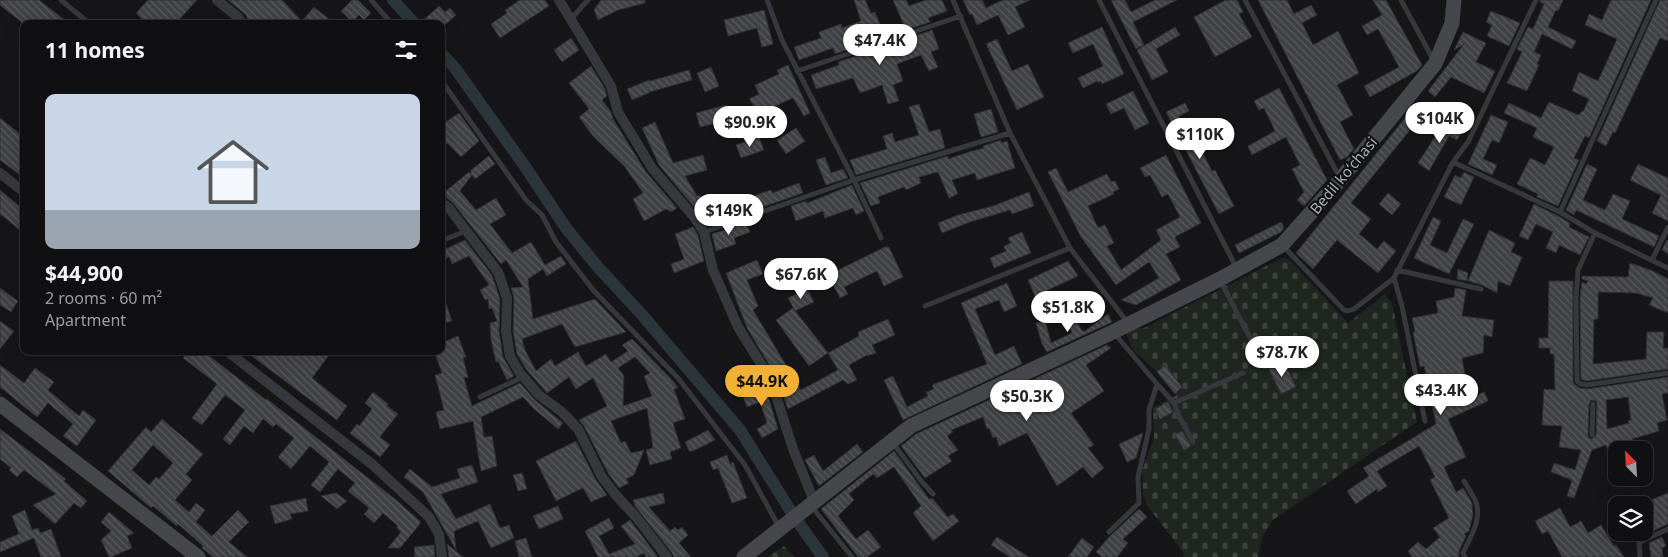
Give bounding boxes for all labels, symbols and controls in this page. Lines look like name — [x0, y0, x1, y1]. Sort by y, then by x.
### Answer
pin: $47.4K — [839, 23, 921, 66]
text: $47.4K — [854, 29, 906, 51]
text: 11 homes — [45, 36, 145, 64]
icon: filters — [392, 36, 420, 64]
pin: $104K — [1405, 102, 1475, 144]
pin: $90.9K — [709, 106, 791, 148]
text: $104K — [1416, 107, 1464, 129]
text: $90.9K — [724, 111, 776, 133]
pin: $110K — [1165, 118, 1235, 160]
text: $110K — [1176, 123, 1224, 145]
icon: home — [188, 127, 278, 217]
street label: Bedil koʻchasi — [1305, 132, 1381, 218]
pin: $149K — [694, 194, 764, 236]
text: $149K — [705, 199, 753, 221]
pin: $67.6K — [760, 258, 842, 300]
text: $44,900 — [45, 259, 123, 287]
text: $67.6K — [775, 263, 827, 285]
text: 2 rooms · 60 m² — [45, 287, 162, 309]
pin: $51.8K — [1027, 290, 1109, 333]
text: $51.8K — [1042, 296, 1094, 318]
text: Apartment — [45, 309, 126, 331]
pin: $78.7K — [1241, 336, 1323, 378]
text: $78.7K — [1256, 341, 1308, 363]
pin: $44.9K — [721, 364, 803, 407]
text: $44.9K — [736, 370, 788, 392]
pin: $43.4K — [1400, 374, 1482, 416]
text: $43.4K — [1415, 379, 1467, 401]
pin: $50.3K — [986, 380, 1068, 422]
text: $50.3K — [1001, 385, 1053, 407]
north arrow — [1608, 441, 1652, 486]
map controls — [1608, 441, 1653, 541]
button: layers — [1608, 496, 1653, 541]

